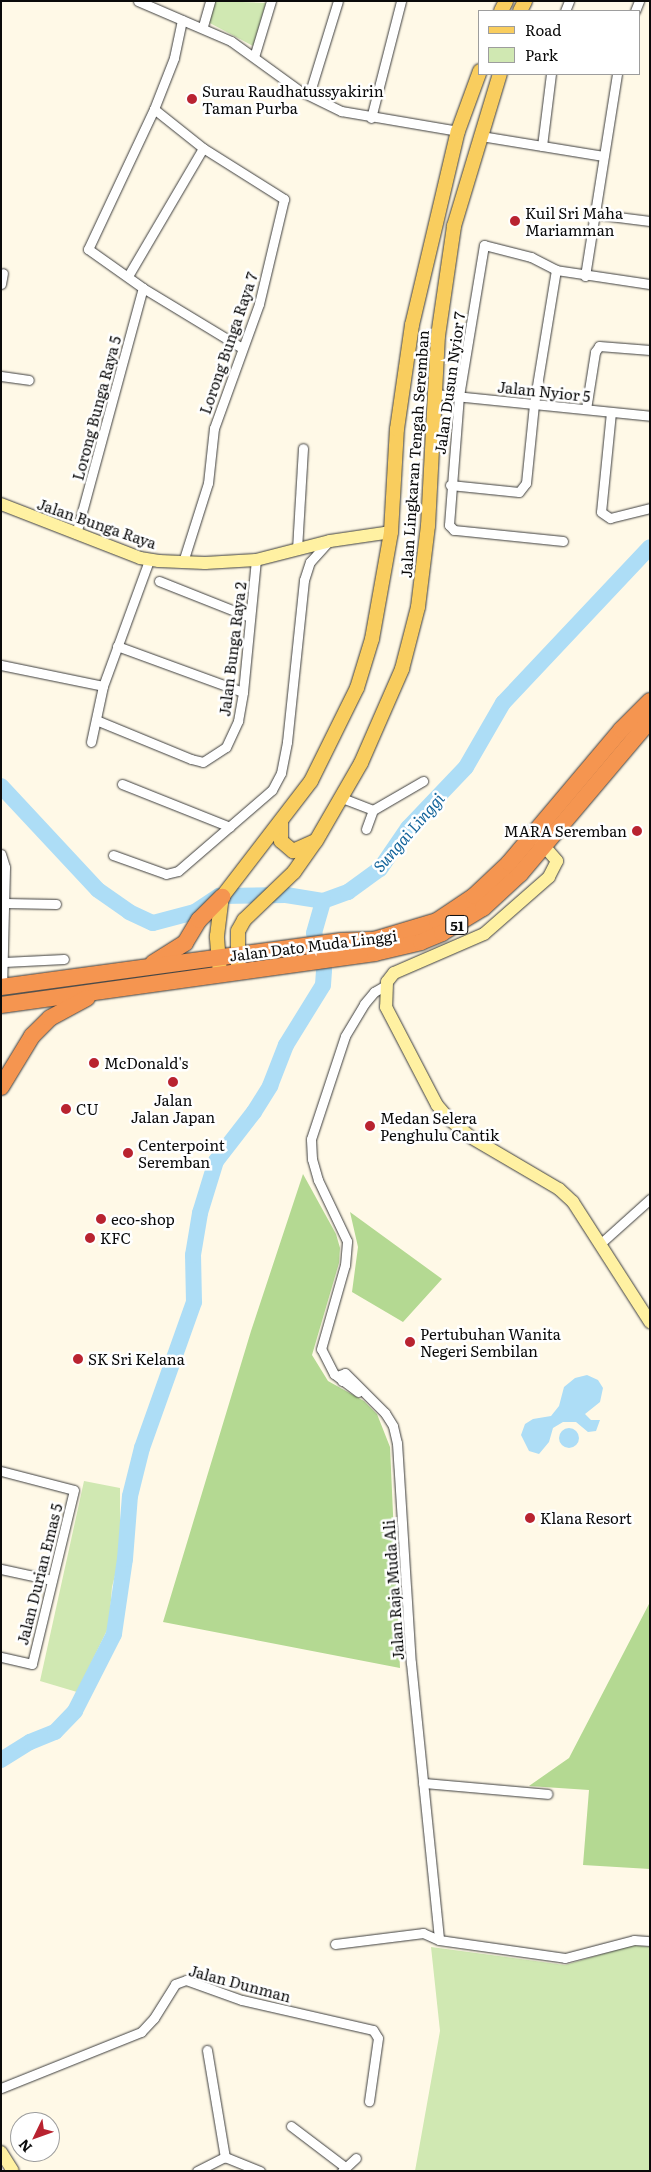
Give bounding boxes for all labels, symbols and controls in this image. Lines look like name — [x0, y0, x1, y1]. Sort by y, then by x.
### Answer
legend — [478, 10, 641, 75]
text: Road — [525, 18, 561, 41]
text: Park — [525, 43, 558, 66]
place label: Surau Raudhatussyakirin Taman Purba — [202, 81, 384, 116]
marker: Surau Raudhatussyakirin Taman Purba — [186, 93, 198, 105]
place label: Kuil Sri Maha Mariamman — [525, 203, 623, 238]
marker: Kuil Sri Maha Mariamman — [509, 215, 521, 227]
street label: Lorong Bunga Raya 7 — [195, 270, 261, 416]
street label: Jalan Dusun Nyior 7 — [430, 311, 468, 455]
street label: Jalan Lingkaran Tengah Seremban — [396, 329, 432, 579]
street label: Lorong Bunga Raya 5 — [68, 334, 124, 482]
street label: Jalan Nyior 5 — [497, 377, 591, 405]
street label: Jalan Bunga Raya — [35, 494, 159, 552]
street label: Jalan Bunga Raya 2 — [215, 581, 249, 717]
water label: Sungai Linggi — [369, 789, 447, 875]
place label: MARA Seremban — [504, 822, 627, 840]
marker: MARA Seremban — [631, 825, 643, 837]
road number: 51 — [444, 914, 470, 936]
street label: Jalan Dato Muda Linggi — [228, 926, 398, 964]
place label: McDonald's — [104, 1054, 188, 1072]
marker: McDonald's — [88, 1057, 100, 1069]
marker: Jalan Jalan Japan — [167, 1076, 179, 1088]
place label: Jalan Jalan Japan — [131, 1090, 215, 1125]
place label: CU — [76, 1100, 99, 1118]
marker: CU — [60, 1103, 72, 1115]
place label: Medan Selera Penghulu Cantik — [380, 1108, 499, 1143]
marker: Medan Selera Penghulu Cantik — [364, 1120, 376, 1132]
place label: Centerpoint Seremban — [138, 1135, 225, 1170]
marker: Centerpoint Seremban — [122, 1147, 134, 1159]
place label: eco-shop — [111, 1210, 175, 1228]
marker: eco-shop — [95, 1213, 107, 1225]
place label: KFC — [100, 1229, 131, 1247]
marker: KFC — [84, 1232, 96, 1244]
place label: Pertubuhan Wanita Negeri Sembilan — [420, 1324, 561, 1359]
marker: Pertubuhan Wanita Negeri Sembilan — [404, 1336, 416, 1348]
place label: SK Sri Kelana — [88, 1350, 185, 1368]
marker: SK Sri Kelana — [72, 1353, 84, 1365]
street label: Jalan Durian Emas 5 — [13, 1501, 65, 1647]
place label: Klana Resort — [540, 1509, 632, 1527]
marker: Klana Resort — [524, 1512, 536, 1524]
street label: Jalan Raja Muda Ali — [379, 1519, 407, 1661]
street label: Jalan Dunman — [187, 1961, 293, 2005]
north arrow — [10, 2112, 60, 2162]
text: N — [13, 2135, 36, 2157]

